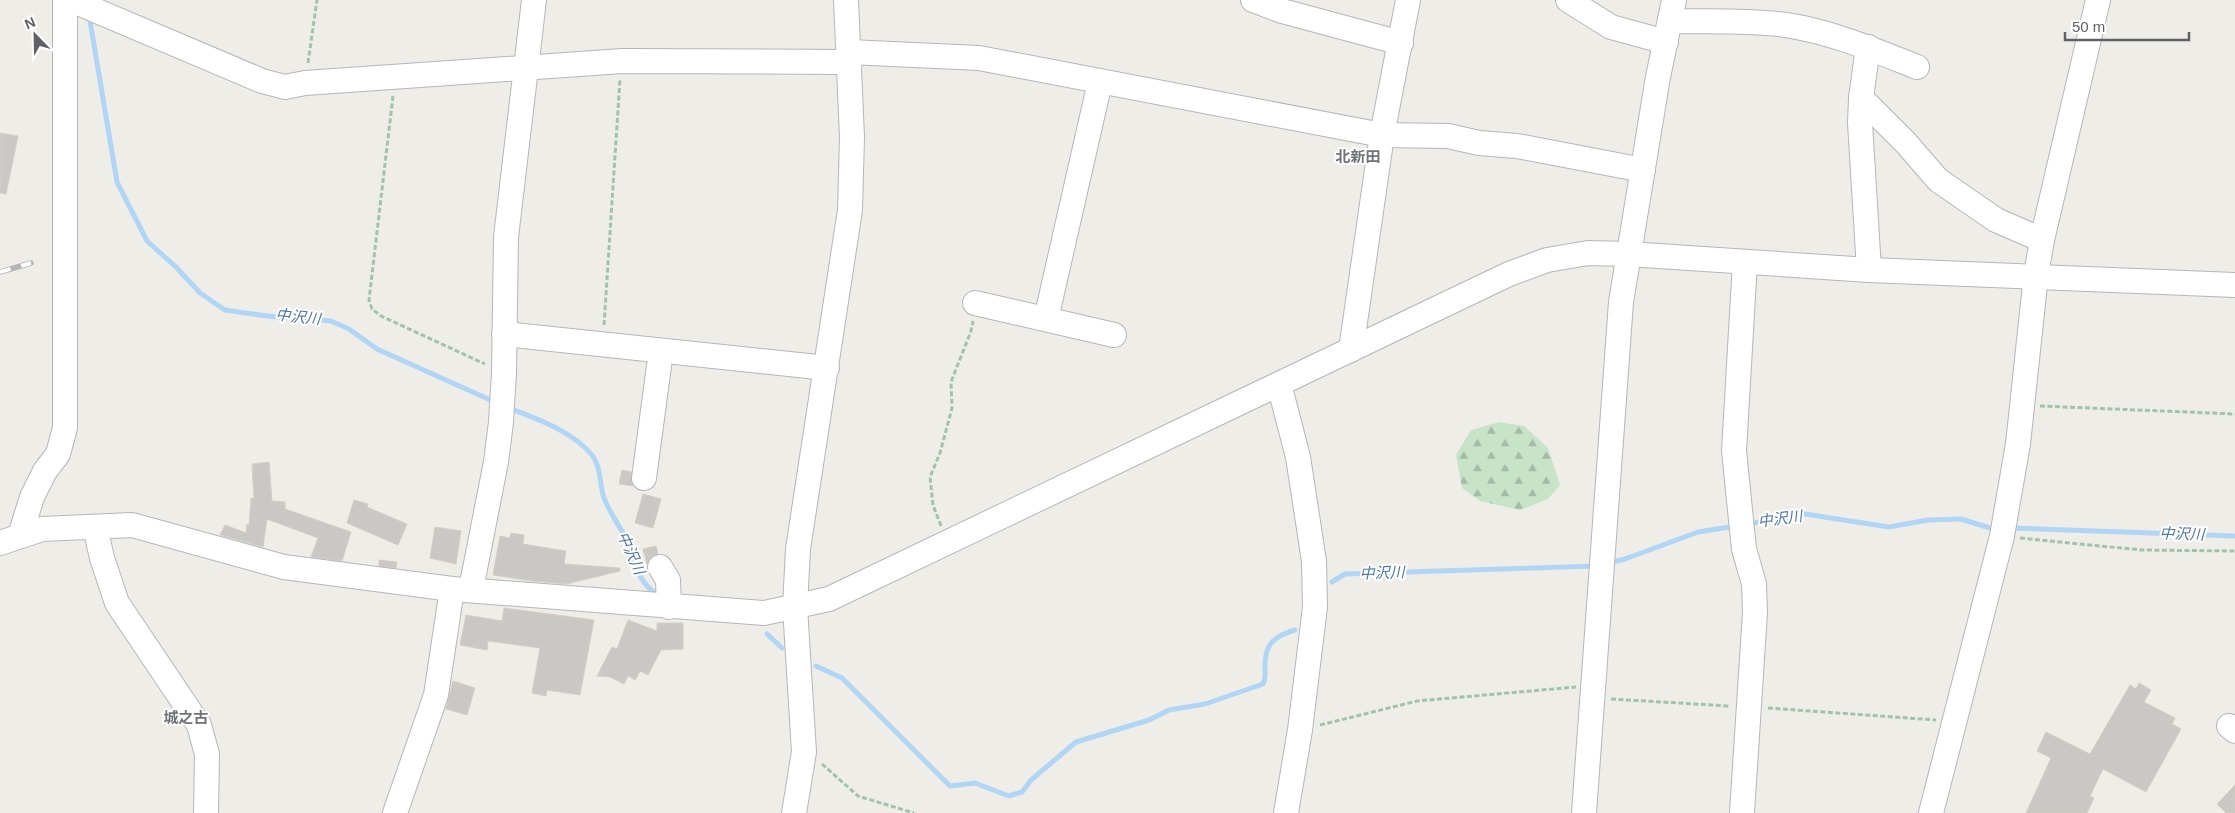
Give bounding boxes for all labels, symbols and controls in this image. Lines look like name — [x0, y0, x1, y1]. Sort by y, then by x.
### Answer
north arrow — [10, 10, 60, 60]
scale bar — [2065, 10, 2189, 42]
text: N — [22, 14, 38, 32]
text: 50 m — [2072, 18, 2105, 35]
district label: 北新田 — [1335, 148, 1381, 165]
water label: 中沢川 — [275, 306, 323, 328]
water label: 中沢川 — [1756, 507, 1805, 530]
water label: 中沢川 — [2159, 524, 2207, 543]
water label: 中沢川 — [615, 529, 649, 579]
water label: 中沢川 — [1359, 563, 1407, 582]
district label: 城之古 — [163, 709, 209, 726]

